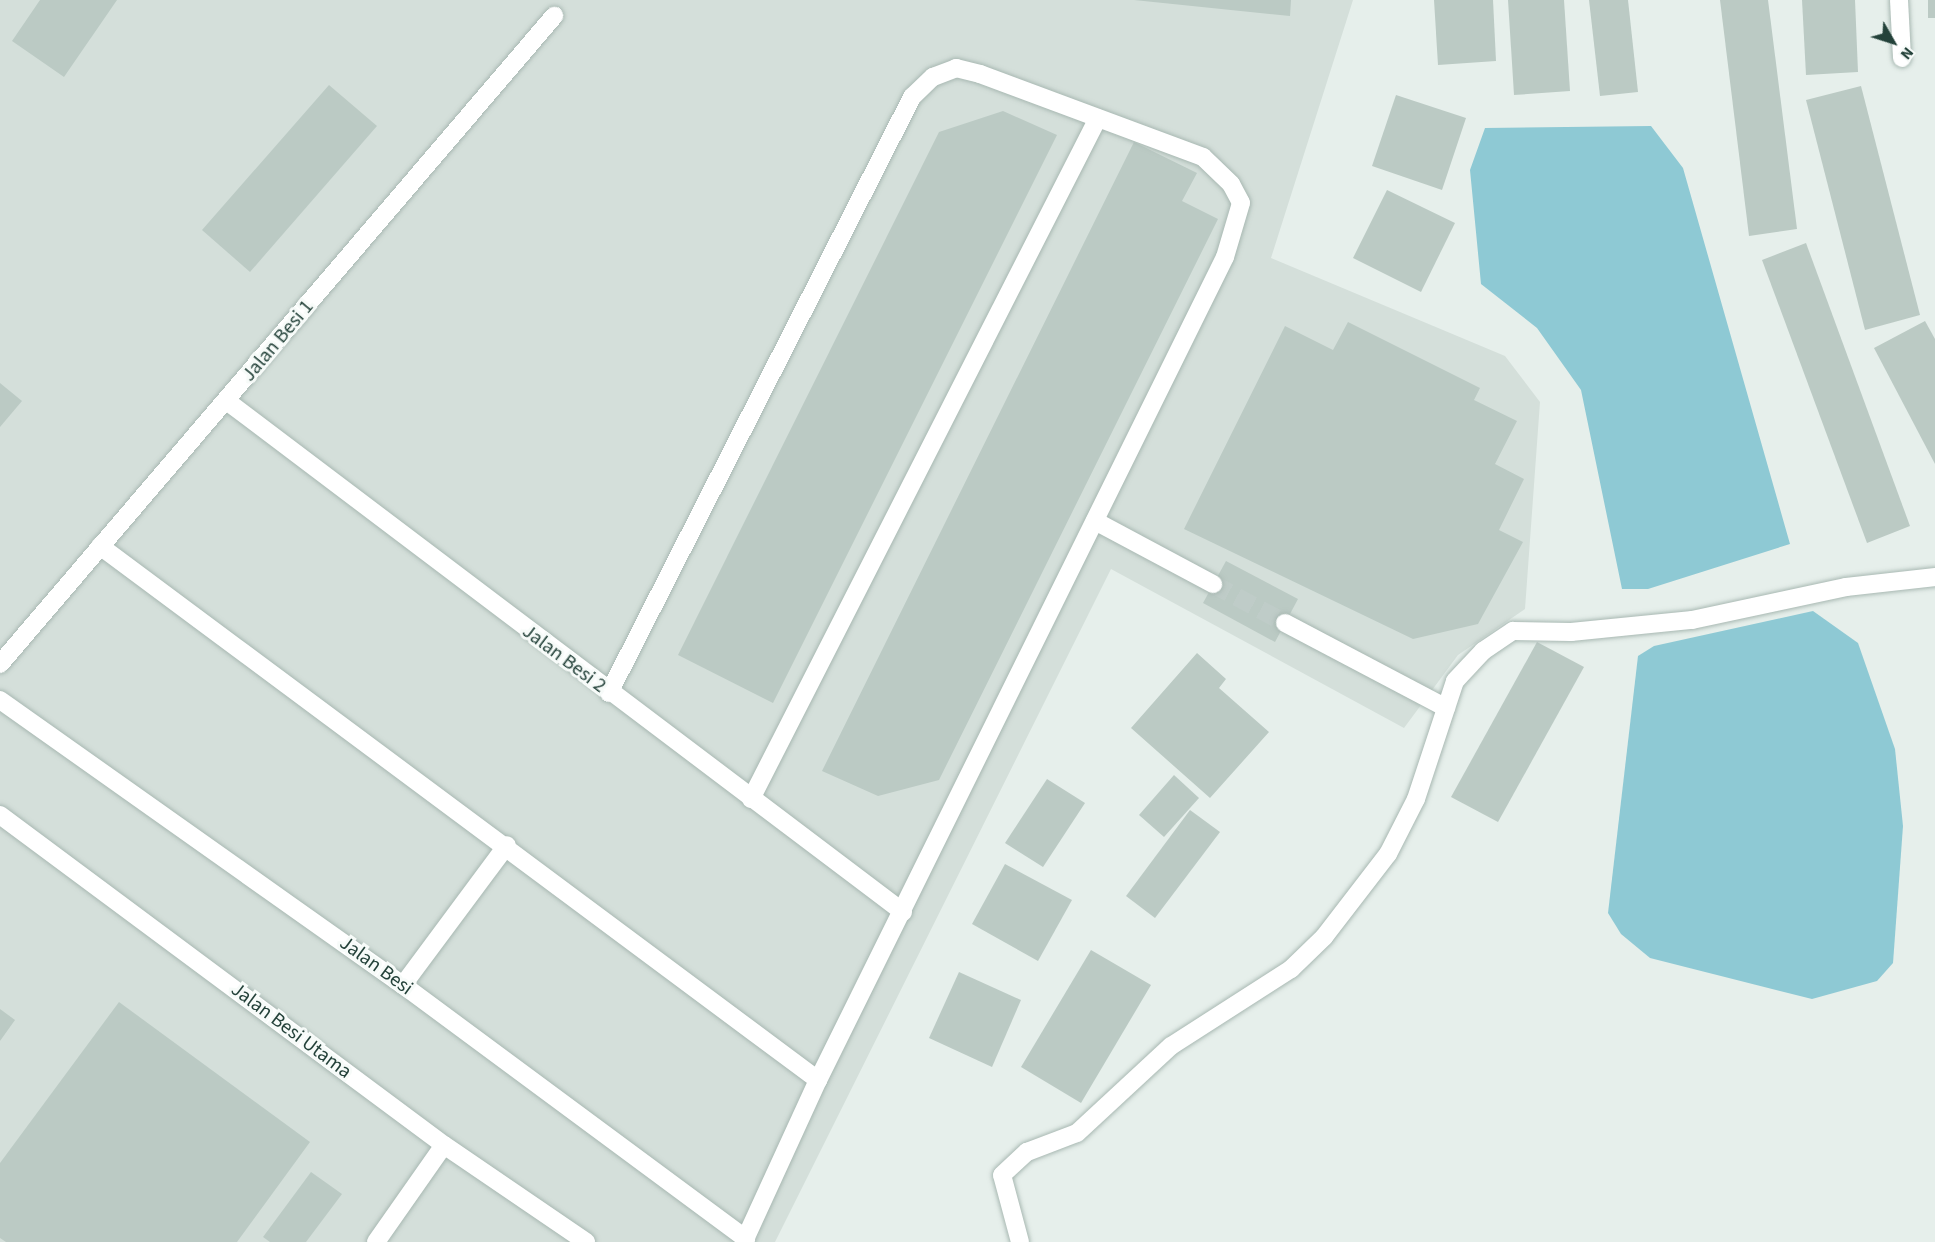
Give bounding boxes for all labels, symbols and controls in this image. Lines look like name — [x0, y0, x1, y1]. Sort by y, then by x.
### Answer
north arrow — [1863, 12, 1923, 72]
text: N — [1895, 42, 1919, 64]
street label: Jalan Besi 1 — [237, 295, 319, 387]
street label: Jalan Besi 2 — [517, 620, 611, 698]
street label: Jalan Besi — [335, 931, 417, 1001]
street label: Jalan Besi Utama — [226, 978, 356, 1084]

